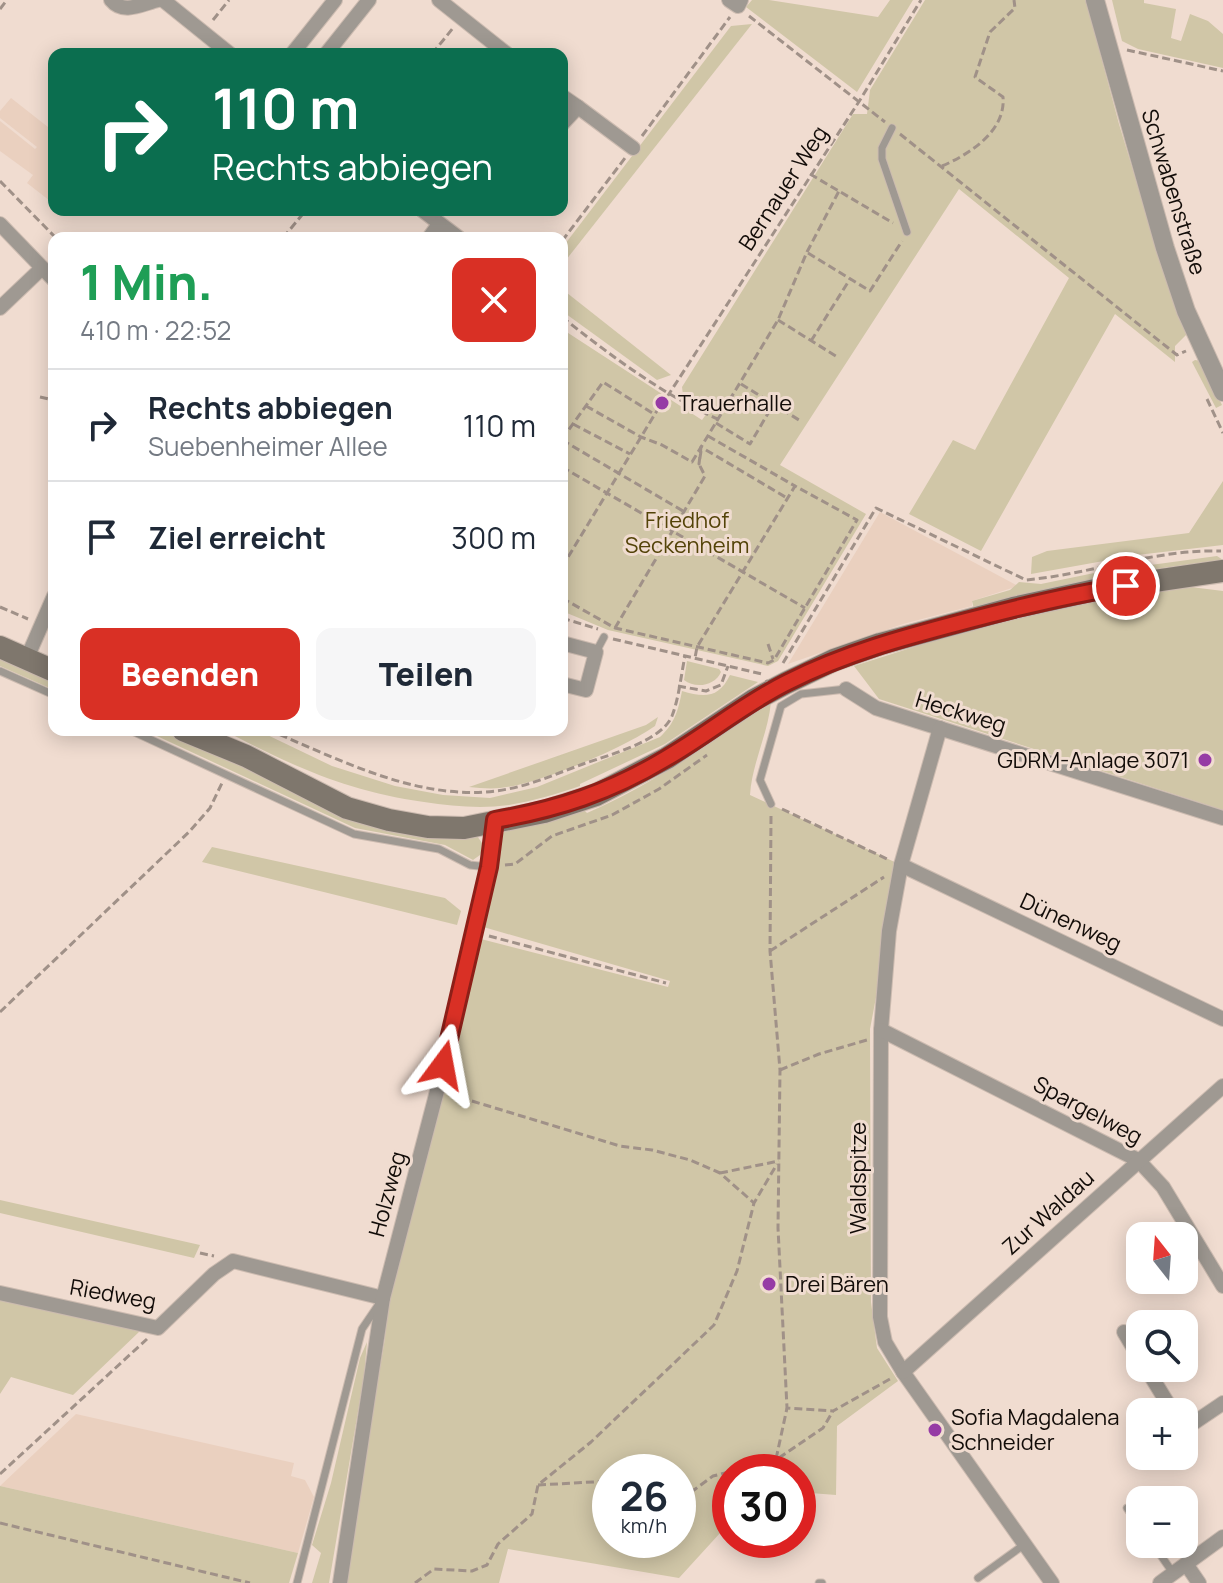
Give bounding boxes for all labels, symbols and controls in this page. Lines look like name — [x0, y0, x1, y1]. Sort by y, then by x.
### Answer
text: 110 m — [212, 69, 359, 146]
icon: right — [80, 80, 184, 184]
street label: Schwabenstraße — [1135, 105, 1214, 279]
street label: Bernauer Weg — [731, 120, 835, 256]
text: Rechts abbiegen — [212, 142, 493, 191]
text: 1 Min. — [80, 249, 213, 314]
button: close — [452, 258, 536, 342]
text: 410 m · 22:52 — [80, 312, 231, 348]
text: Rechts abbiegen — [148, 387, 393, 428]
place label: Trauerhalle — [678, 388, 792, 418]
marker: Trauerhalle — [653, 394, 671, 412]
icon: right — [80, 403, 124, 447]
text: 110 m — [463, 405, 536, 446]
text: Suebenheimer Allee — [148, 428, 388, 464]
park label: Friedhof Seckenheim — [625, 505, 749, 560]
icon: arrive — [80, 515, 124, 559]
text: Ziel erreicht — [148, 517, 326, 558]
text: 300 m — [451, 517, 536, 558]
pin — [1092, 552, 1160, 620]
icon: arrive — [1104, 564, 1148, 608]
button: Beenden — [80, 628, 300, 720]
button: Teilen — [316, 628, 536, 720]
street label: Heckweg — [912, 684, 1010, 740]
place label: GDRM-Anlage 3071 — [997, 745, 1189, 775]
marker: GDRM-Anlage 3071 — [1196, 751, 1214, 769]
street label: Dünenweg — [1015, 885, 1127, 959]
position arrow — [401, 1023, 485, 1107]
street label: Spargelweg — [1028, 1069, 1148, 1151]
street label: Waldspitze — [843, 1122, 873, 1234]
street label: Holzweg — [361, 1148, 413, 1240]
street label: Zur Waldau — [996, 1163, 1100, 1261]
north arrow — [1126, 1222, 1198, 1294]
map controls — [1126, 1222, 1198, 1558]
place label: Drei Bären — [785, 1269, 889, 1299]
street label: Riedweg — [67, 1272, 159, 1316]
marker: Drei Bären — [760, 1275, 778, 1293]
button: search — [1126, 1310, 1198, 1382]
button: + — [1126, 1398, 1198, 1470]
place label: Sofia Magdalena Schneider — [951, 1402, 1119, 1457]
marker: Sofia Magdalena Schneider — [926, 1421, 944, 1439]
speed limit sign: 30 — [712, 1454, 816, 1558]
text: 26 — [620, 1468, 668, 1523]
button: − — [1126, 1486, 1198, 1558]
text: km/h — [621, 1512, 667, 1539]

